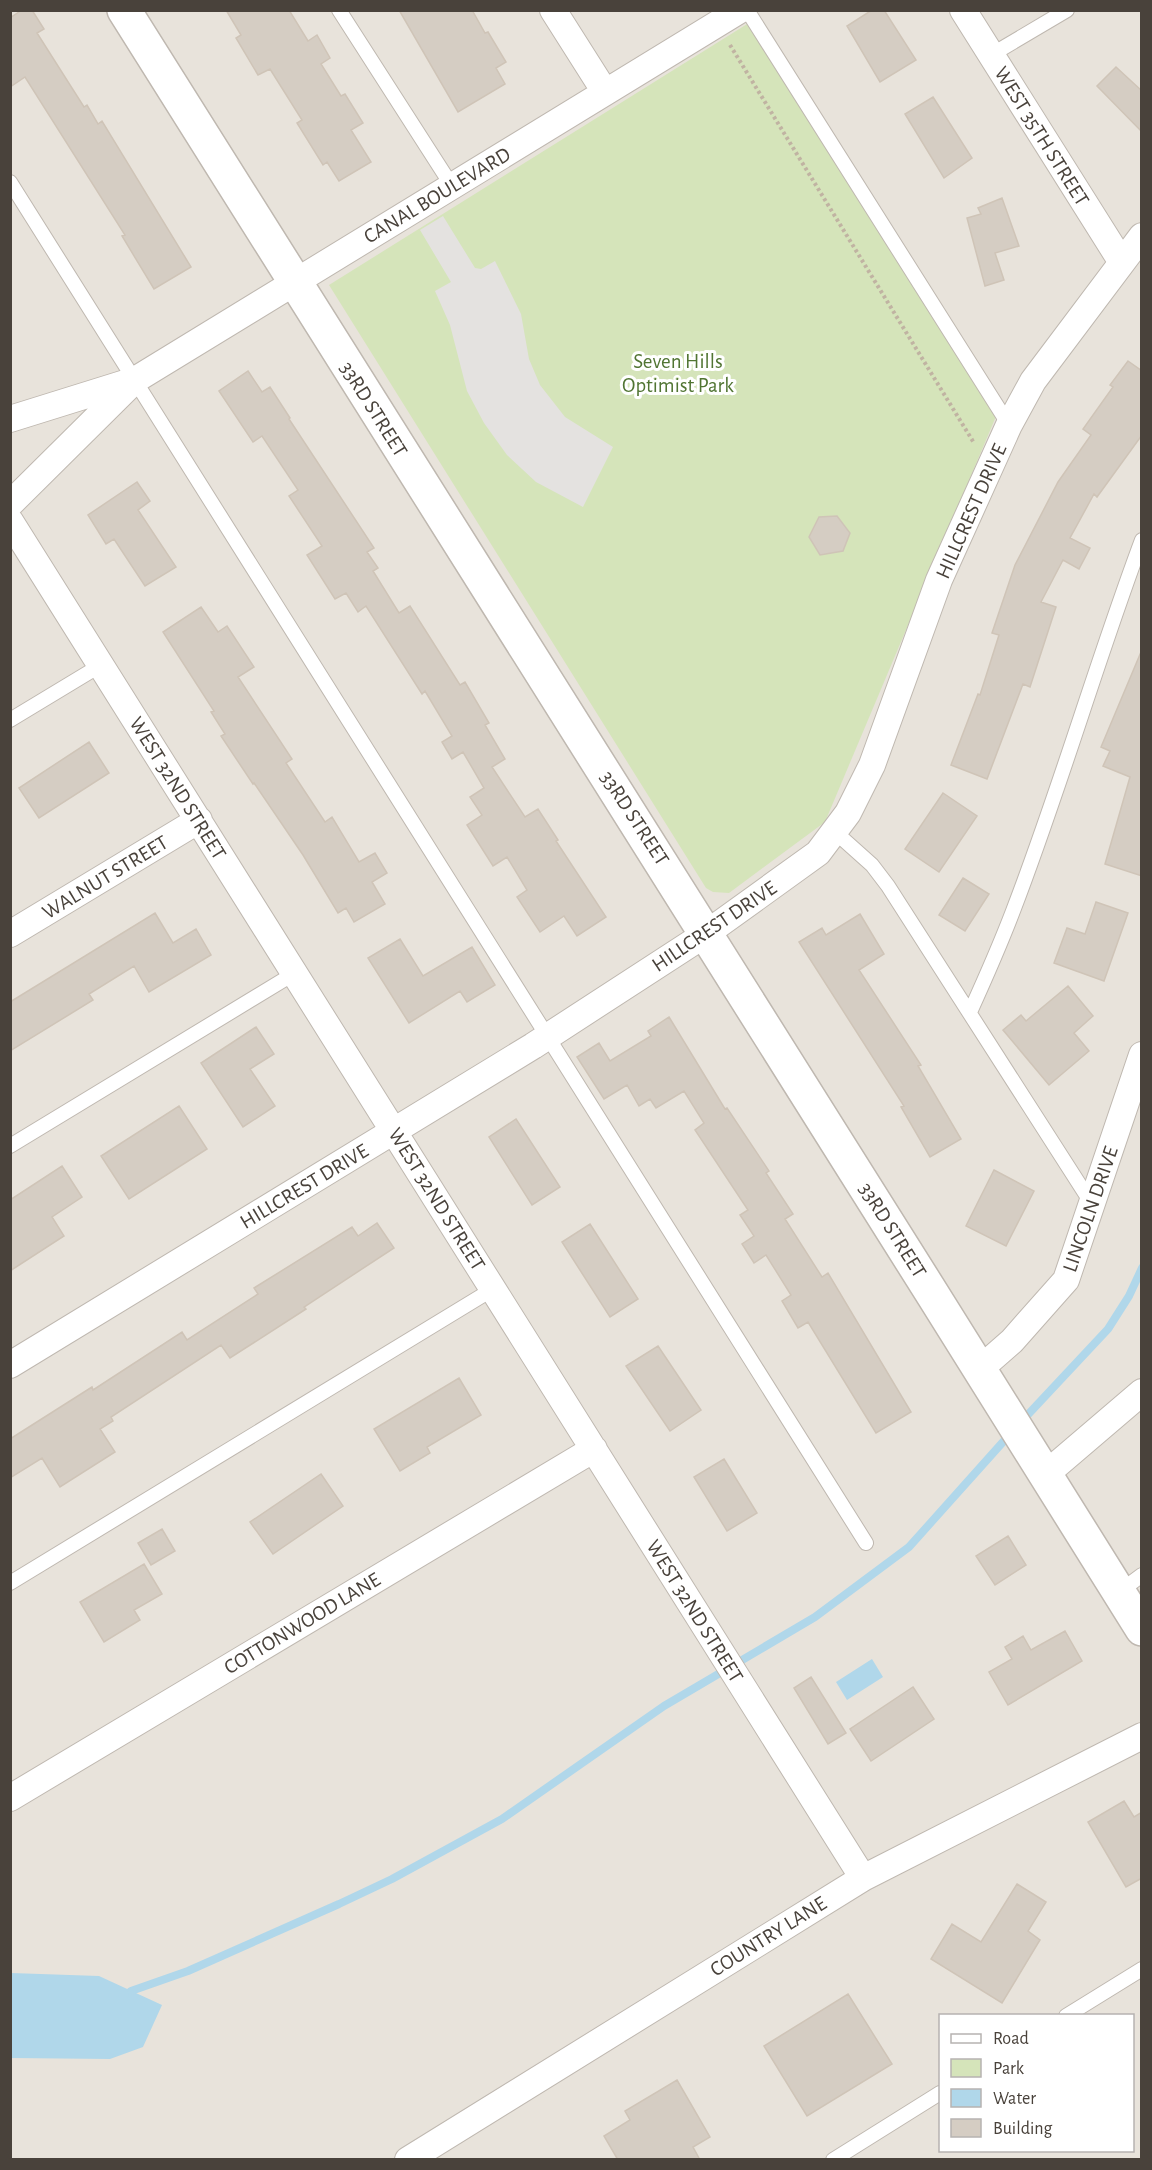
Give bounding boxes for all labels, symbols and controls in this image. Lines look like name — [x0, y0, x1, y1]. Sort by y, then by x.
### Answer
street label: WEST 35TH STREET — [990, 63, 1093, 210]
street label: CANAL BOULEVARD — [360, 143, 514, 247]
park label: Seven Hills Optimist Park — [622, 351, 734, 396]
street label: 33RD STREET — [336, 358, 411, 461]
street label: HILLCREST DRIVE — [932, 441, 1011, 582]
street label: WEST 32ND STREET — [125, 713, 230, 863]
street label: 33RD STREET — [596, 767, 673, 869]
street label: WALNUT STREET — [39, 832, 172, 923]
street label: HILLCREST DRIVE — [648, 877, 780, 976]
street label: WEST 32ND STREET — [384, 1124, 489, 1274]
street label: HILLCREST DRIVE — [237, 1140, 372, 1233]
street label: LINCOLN DRIVE — [1059, 1144, 1122, 1275]
street label: 33RD STREET — [855, 1179, 930, 1282]
street label: WEST 32ND STREET — [642, 1536, 747, 1686]
street label: COTTONWOOD LANE — [221, 1569, 384, 1678]
street label: COUNTRY LANE — [706, 1892, 830, 1980]
legend — [939, 2014, 1134, 2152]
text: Road — [993, 2030, 1029, 2048]
text: Park — [993, 2060, 1025, 2078]
text: Water — [993, 2090, 1036, 2108]
text: Building — [993, 2120, 1053, 2138]

